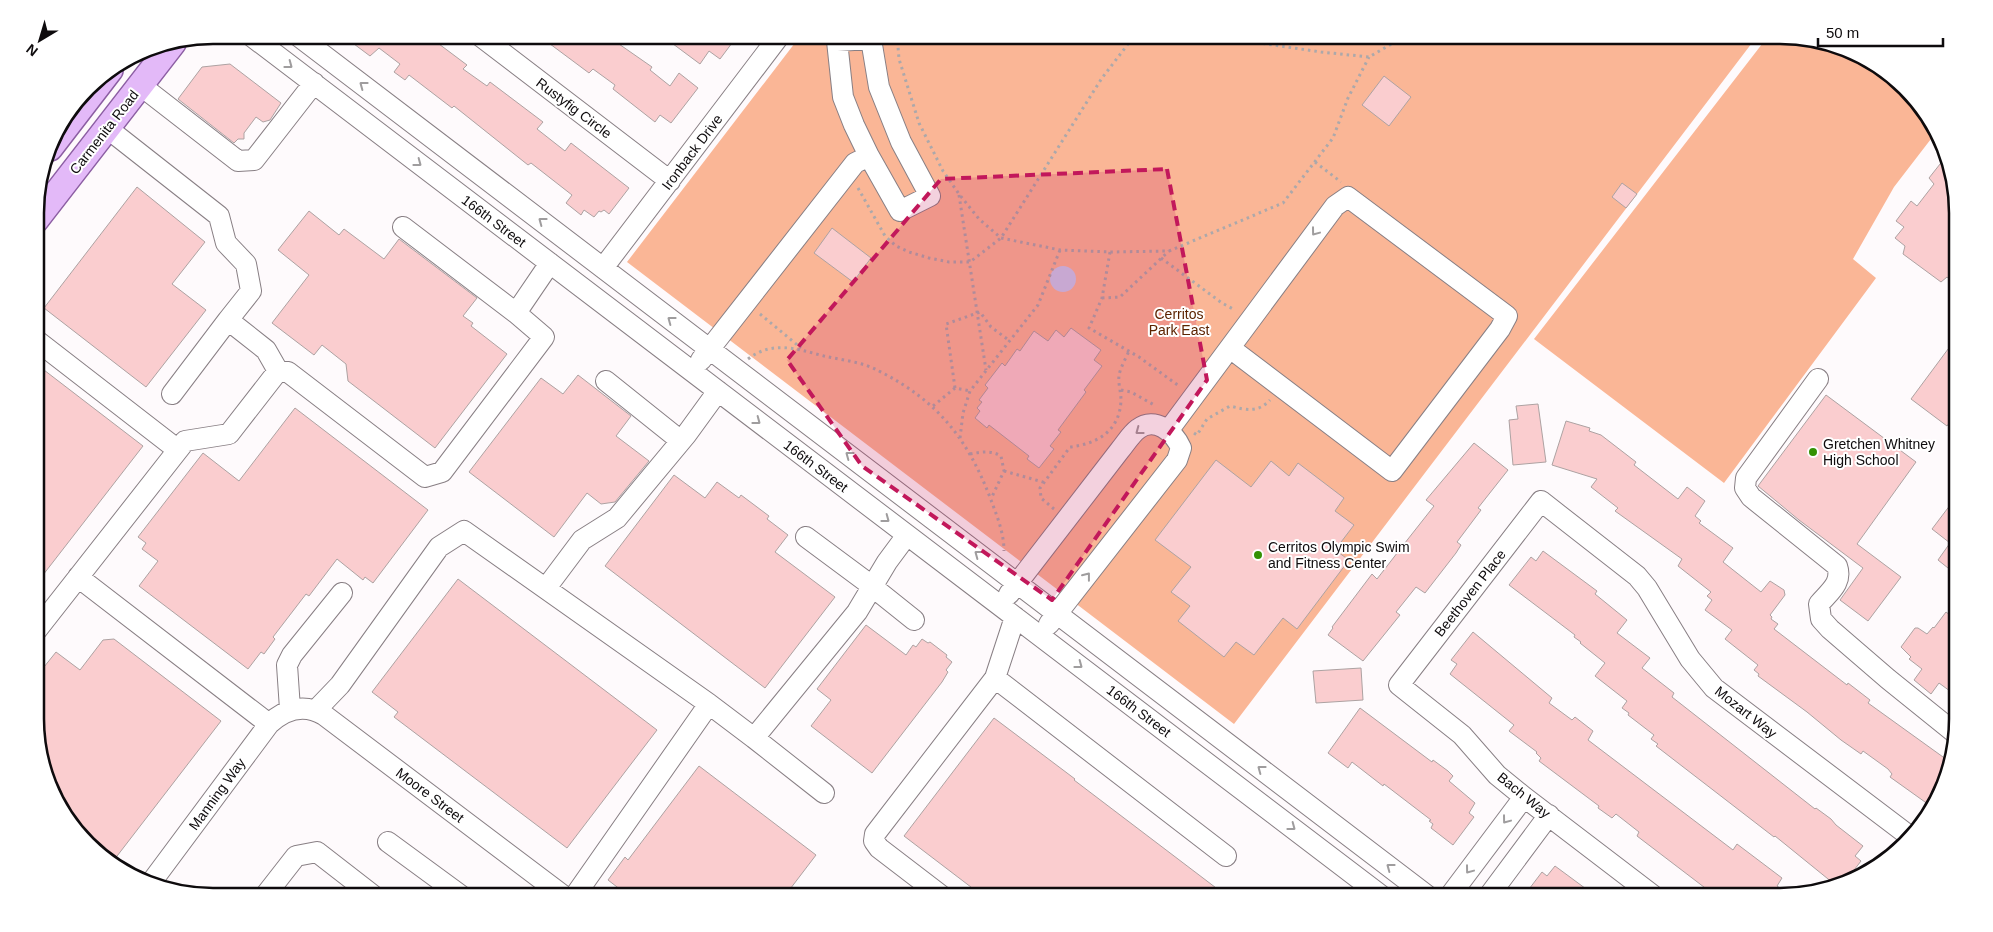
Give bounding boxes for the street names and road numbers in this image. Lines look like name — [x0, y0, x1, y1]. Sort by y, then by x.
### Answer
street label: Rustyfig Circle — [533, 74, 615, 142]
street label: Carmenita Road — [66, 87, 142, 177]
street label: Ironback Drive — [658, 111, 726, 193]
street label: 166th Street — [459, 192, 529, 250]
street label: 166th Street — [781, 437, 851, 495]
street label: Beethoven Place — [1431, 546, 1509, 640]
street label: 166th Street — [1104, 682, 1174, 740]
street label: Mozart Way — [1712, 683, 1780, 741]
street label: Manning Way — [186, 755, 248, 833]
street label: Moore Street — [393, 764, 467, 826]
street label: Bach Way — [1494, 769, 1554, 821]

